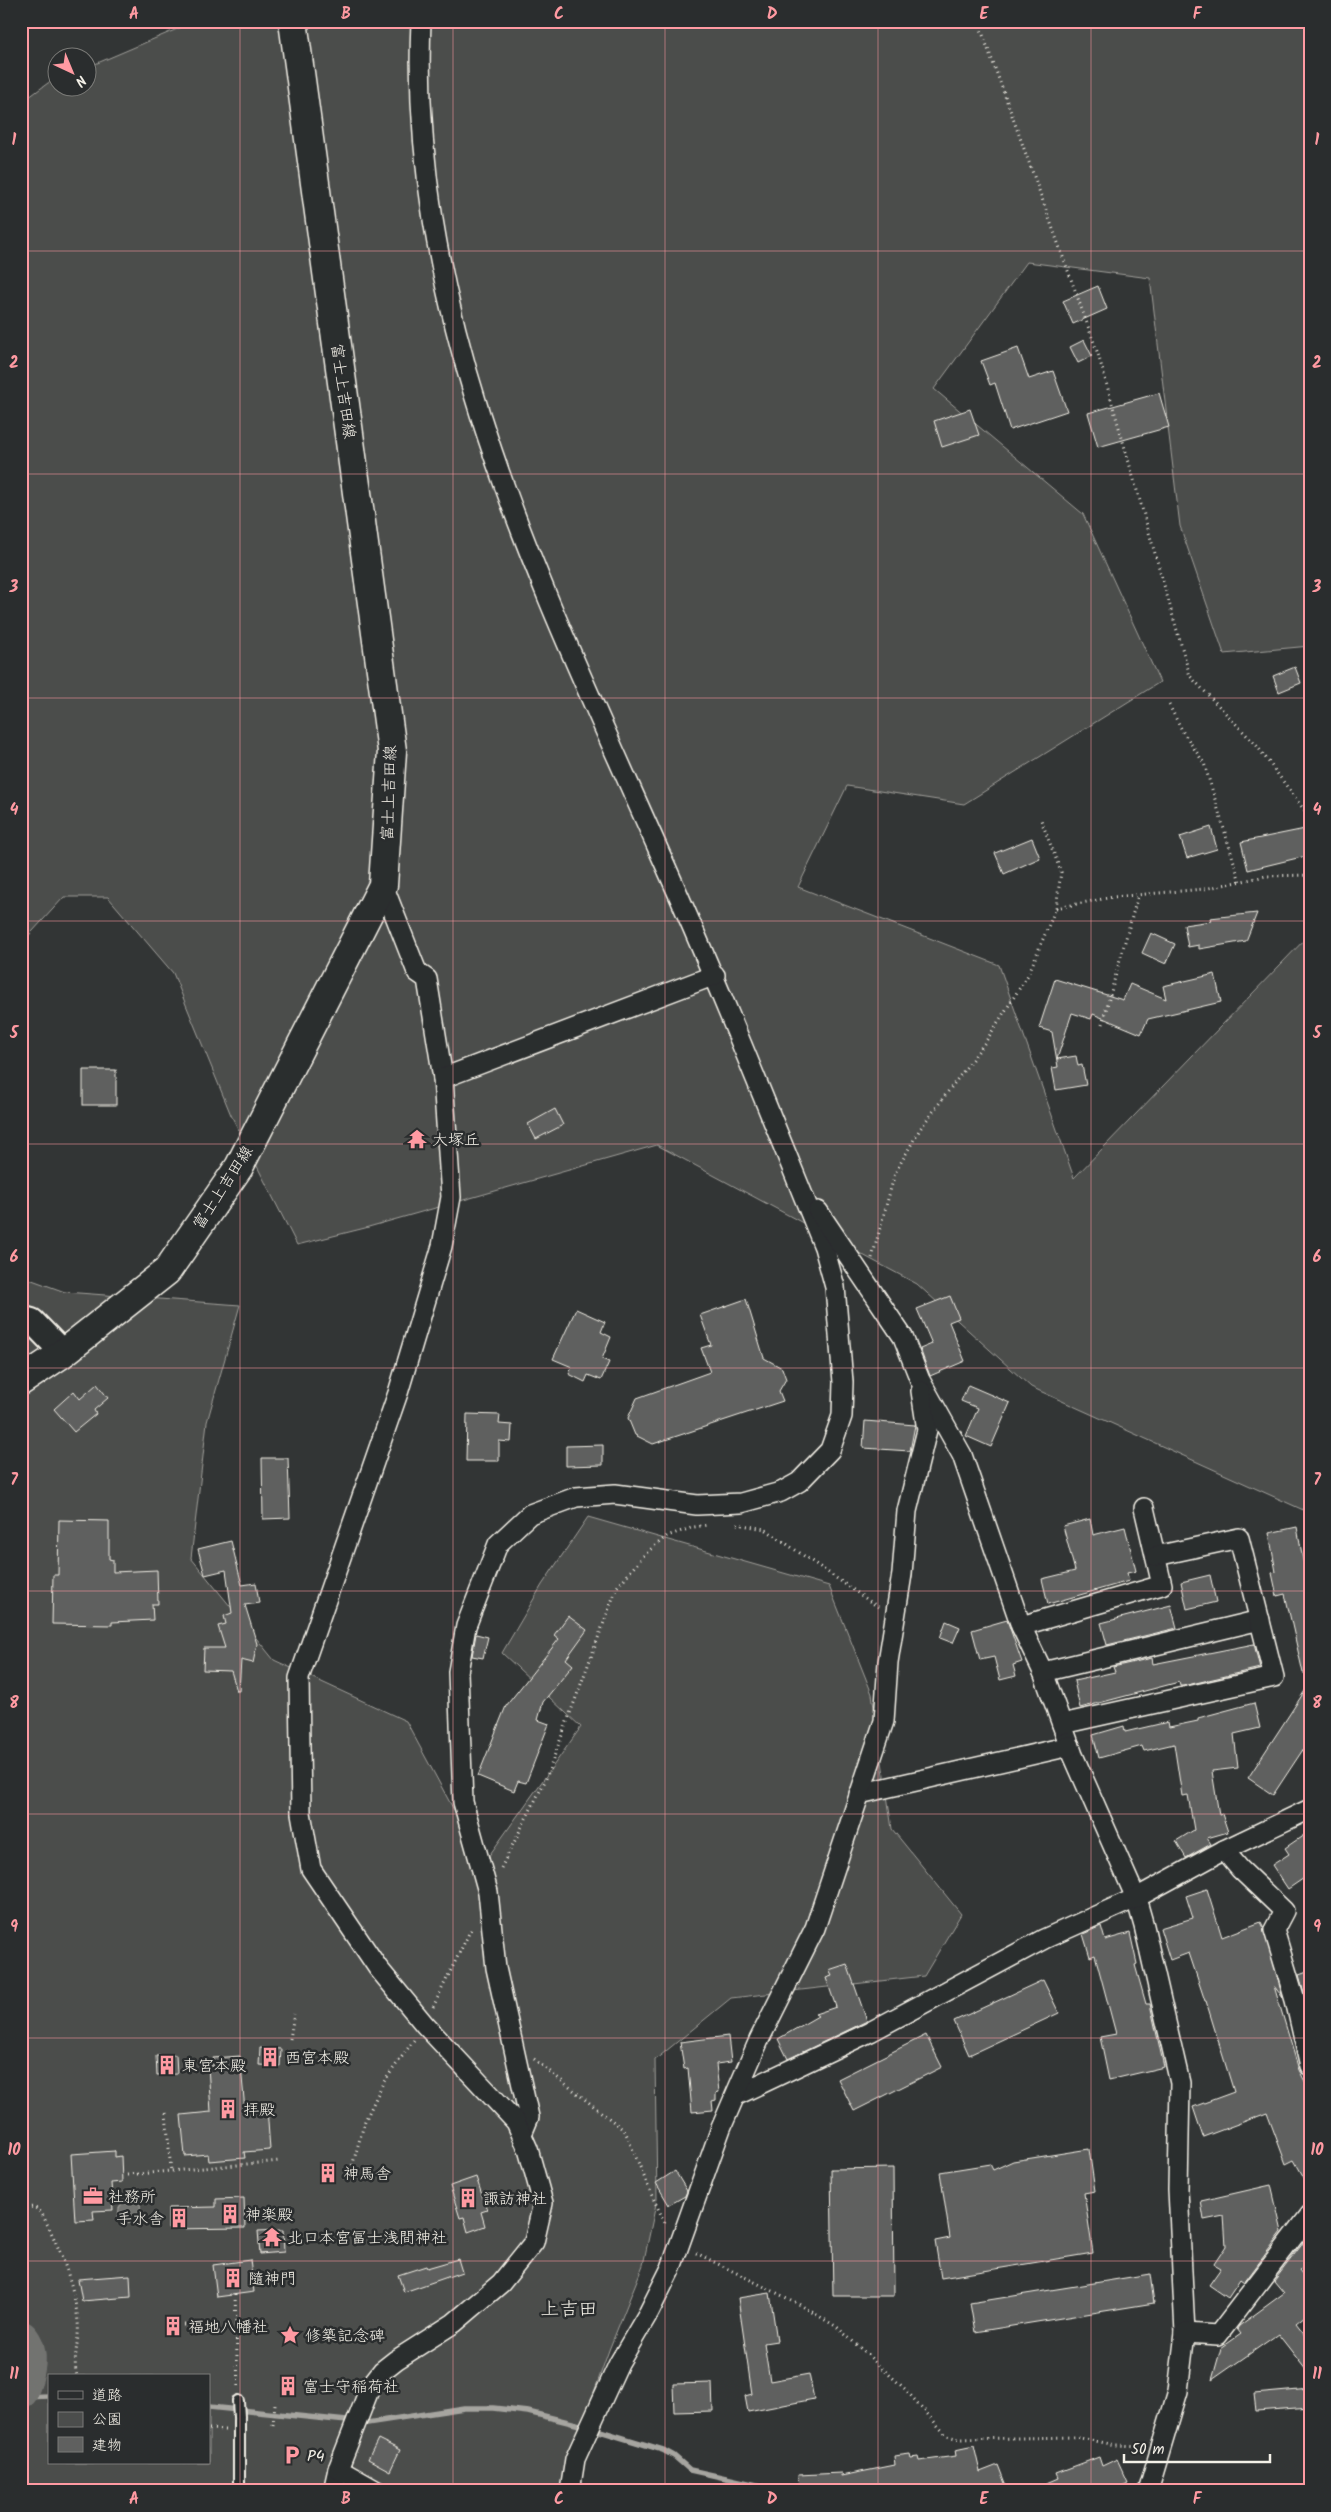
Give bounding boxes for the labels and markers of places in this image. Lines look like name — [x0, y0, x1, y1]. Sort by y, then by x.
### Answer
temple icon: 大塚丘 — [406, 1128, 428, 1150]
place label: 大塚丘 — [432, 1128, 480, 1153]
building icon: 西宮本殿 — [259, 2046, 281, 2068]
place label: 西宮本殿 — [285, 2046, 349, 2071]
building icon: 東宮本殿 — [156, 2054, 178, 2076]
place label: 東宮本殿 — [182, 2054, 246, 2079]
building icon: 拝殿 — [217, 2098, 239, 2120]
place label: 拝殿 — [243, 2098, 275, 2123]
building icon: 神馬舎 — [317, 2162, 339, 2184]
place label: 神馬舎 — [343, 2162, 391, 2187]
office icon: 社務所 — [82, 2185, 104, 2207]
place label: 社務所 — [108, 2185, 156, 2210]
building icon: 諏訪神社 — [457, 2187, 479, 2209]
place label: 諏訪神社 — [483, 2187, 547, 2212]
building icon: 神楽殿 — [219, 2203, 241, 2225]
place label: 神楽殿 — [245, 2203, 293, 2228]
place label: 手水舎 — [116, 2207, 164, 2232]
building icon: 手水舎 — [168, 2207, 190, 2229]
temple icon: 北口本宮冨士浅間神社 — [261, 2226, 283, 2248]
place label: 北口本宮冨士浅間神社 — [287, 2226, 447, 2251]
building icon: 隨神門 — [222, 2267, 244, 2289]
place label: 隨神門 — [248, 2267, 296, 2292]
building icon: 福地八幡社 — [162, 2315, 184, 2337]
place label: 福地八幡社 — [188, 2315, 268, 2340]
place icon: 修築記念碑 — [279, 2324, 301, 2346]
place label: 修築記念碑 — [305, 2324, 385, 2349]
building icon: 富士守稲荷社 — [277, 2375, 299, 2397]
place label: 富士守稲荷社 — [303, 2375, 399, 2400]
parking icon: P4 — [281, 2444, 303, 2466]
place label: P4 — [307, 2444, 325, 2469]

